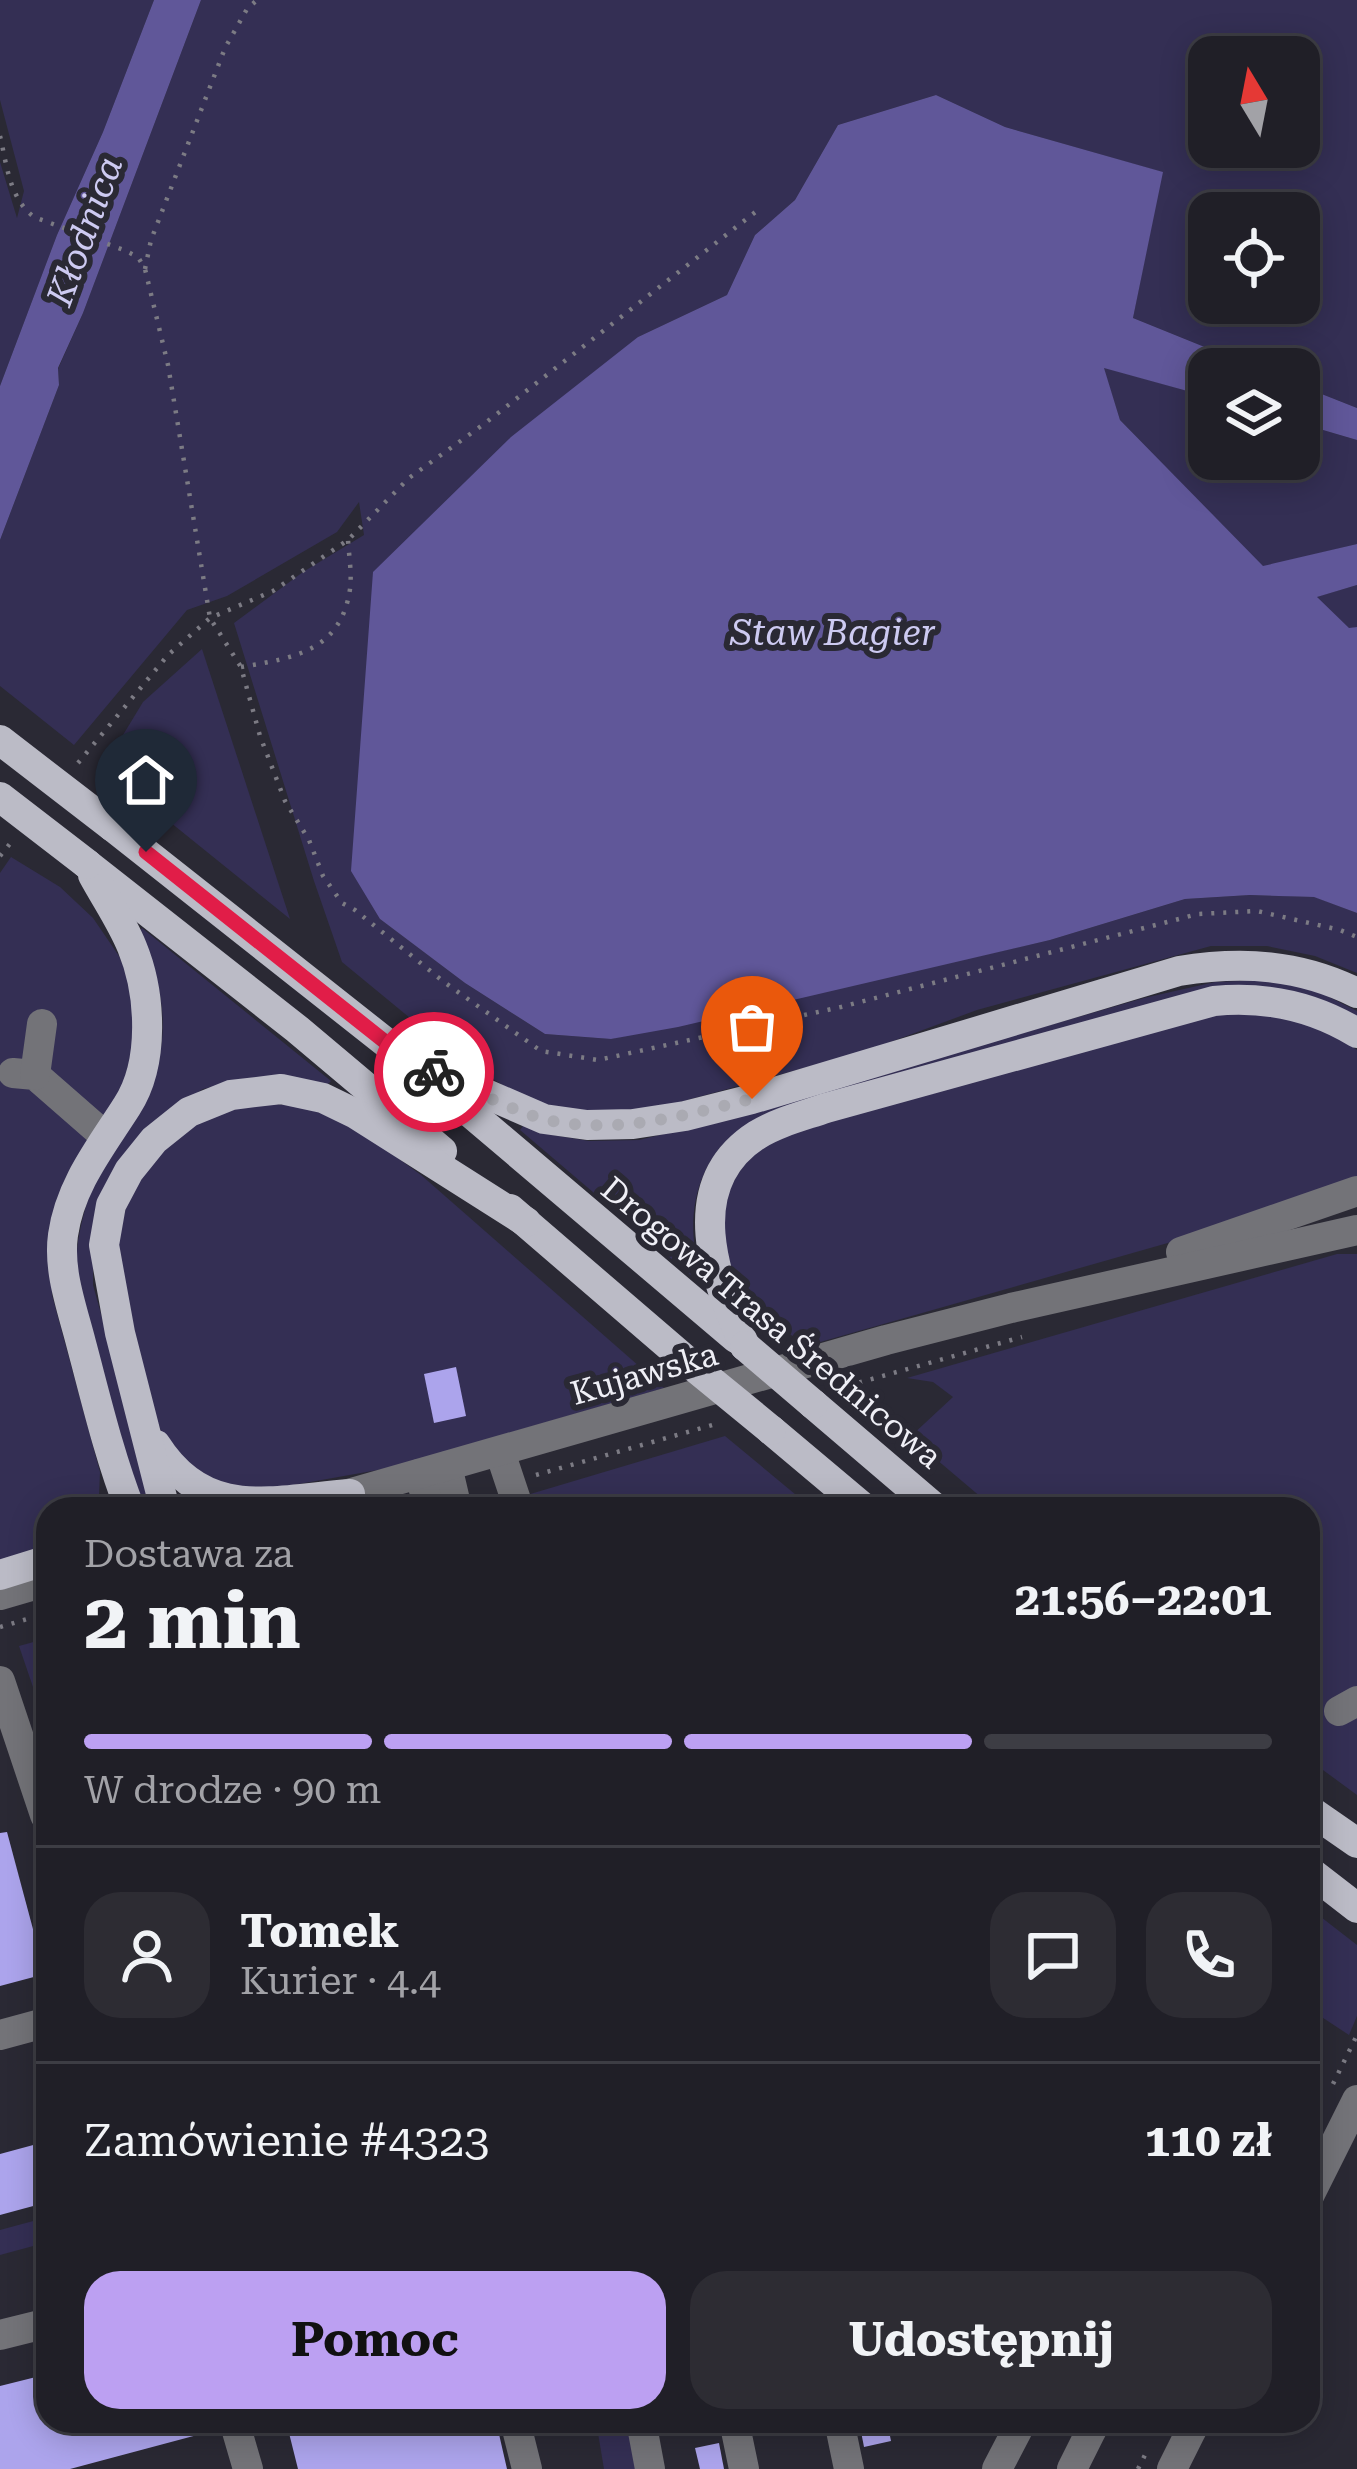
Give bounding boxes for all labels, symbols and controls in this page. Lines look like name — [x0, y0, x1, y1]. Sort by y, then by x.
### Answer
north arrow — [1188, 36, 1320, 168]
map controls — [1188, 36, 1320, 480]
water label: Kłodnica — [38, 151, 131, 313]
button: locate — [1188, 192, 1320, 324]
button: layers — [1188, 348, 1320, 480]
water label: Staw Bagier — [729, 612, 936, 654]
pin — [95, 729, 197, 852]
icon: home — [113, 747, 179, 813]
pin — [701, 976, 803, 1099]
icon: bag — [719, 994, 785, 1060]
courier — [374, 1012, 494, 1132]
icon: bike — [401, 1039, 467, 1105]
street label: Drogowa Trasa Średnicowa — [594, 1169, 950, 1476]
street label: Kujawska — [566, 1334, 722, 1413]
text: Dostawa za — [84, 1531, 294, 1577]
text: 21:56–22:01 — [1015, 1573, 1272, 1626]
text: 2 min — [84, 1576, 301, 1667]
text: W drodze · 90 m — [84, 1767, 381, 1813]
button: person — [84, 1892, 210, 2018]
button: chat — [990, 1892, 1116, 2018]
button: phone — [1146, 1892, 1272, 2018]
text: Tomek — [240, 1905, 399, 1958]
text: Kurier · 4.4 — [240, 1958, 441, 2004]
text: Zamówienie #4323 — [84, 2114, 489, 2167]
text: 110 zł — [1145, 2114, 1272, 2167]
button: Pomoc — [84, 2271, 666, 2409]
button: Udostępnij — [690, 2271, 1272, 2409]

